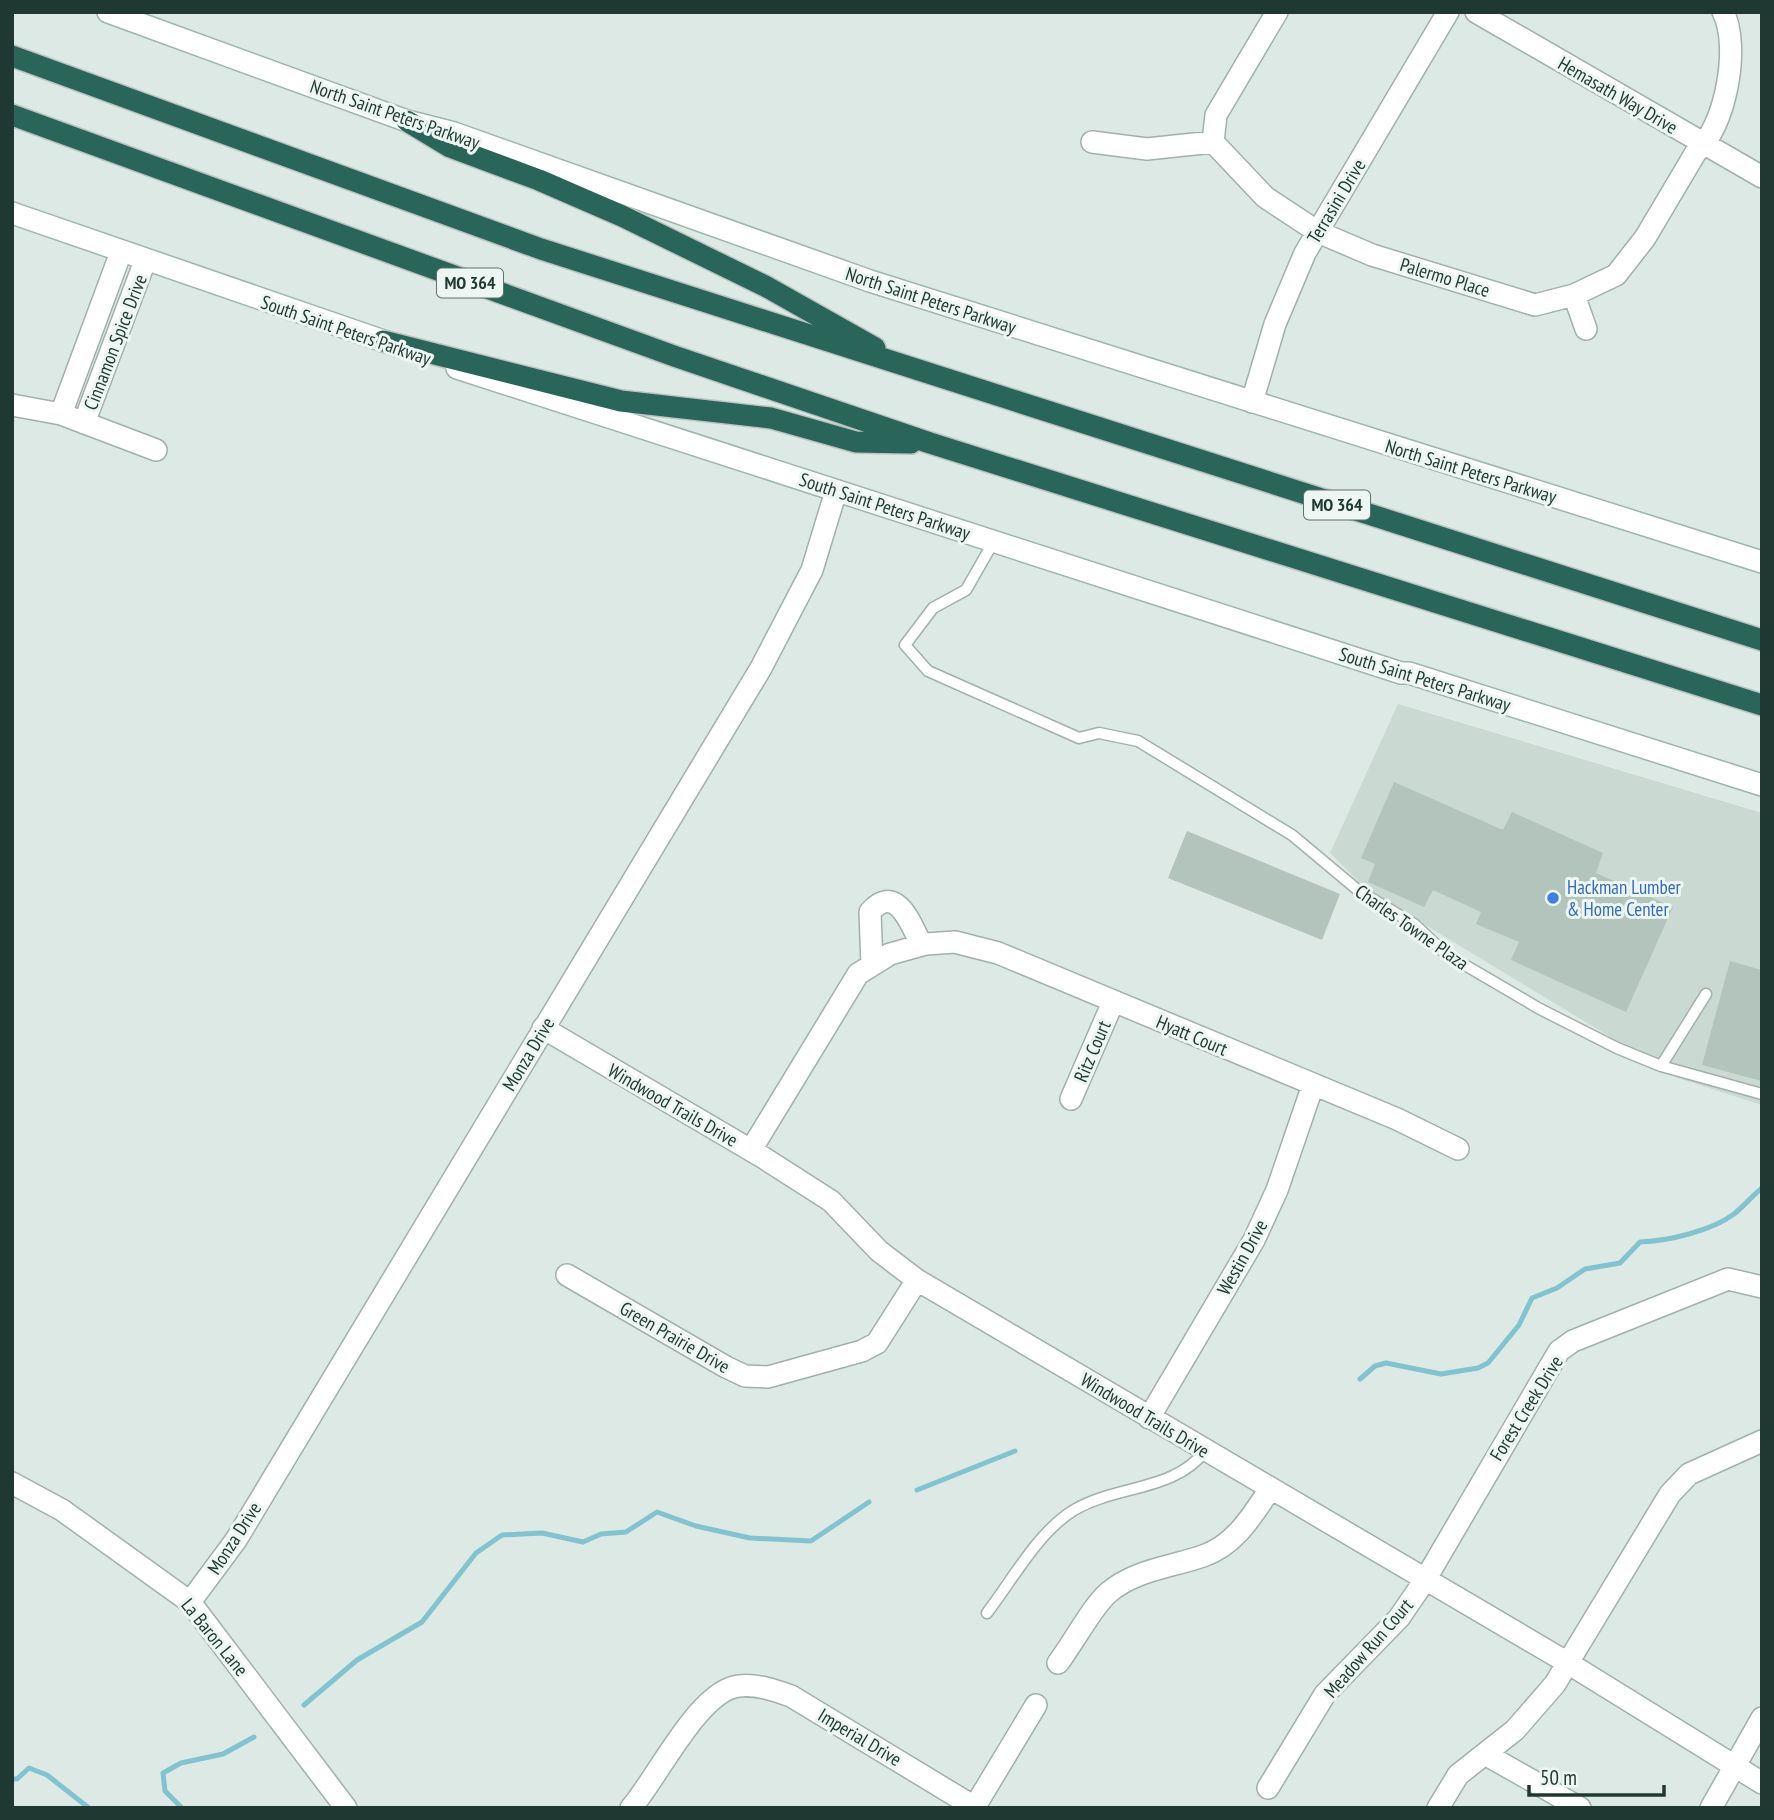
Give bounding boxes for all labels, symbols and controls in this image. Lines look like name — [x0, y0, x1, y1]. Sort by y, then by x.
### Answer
street label: Hemasath Way Drive — [1554, 51, 1682, 139]
street label: North Saint Peters Parkway — [307, 74, 484, 155]
street label: Terrasini Drive — [1302, 154, 1371, 247]
street label: Palermo Place — [1397, 252, 1493, 302]
street label: North Saint Peters Parkway — [843, 261, 1020, 339]
road number: MO 364 — [437, 268, 503, 298]
street label: Cinnamon Spice Drive — [78, 271, 152, 413]
street label: South Saint Peters Parkway — [258, 290, 435, 371]
street label: North Saint Peters Parkway — [1382, 434, 1560, 509]
street label: South Saint Peters Parkway — [797, 467, 974, 545]
road number: MO 364 — [1304, 490, 1370, 520]
street label: South Saint Peters Parkway — [1336, 641, 1515, 717]
place label: Hackman Lumber & Home Center — [1567, 875, 1682, 921]
street label: Charles Towne Plaza — [1351, 879, 1473, 975]
marker: Hackman Lumber & Home Center — [1545, 890, 1561, 906]
street label: Hyatt Court — [1153, 1009, 1232, 1061]
street label: Monza Drive — [497, 1013, 559, 1095]
street label: Ritz Court — [1068, 1016, 1116, 1085]
street label: Windwood Trails Drive — [604, 1058, 742, 1152]
street label: Westin Drive — [1211, 1215, 1273, 1299]
street label: Green Prairie Drive — [616, 1296, 734, 1378]
street label: Forest Creek Drive — [1484, 1351, 1568, 1465]
street label: Windwood Trails Drive — [1076, 1367, 1214, 1463]
street label: Monza Drive — [202, 1497, 266, 1579]
street label: La Baron Lane — [176, 1593, 254, 1681]
street label: Meadow Run Court — [1318, 1593, 1418, 1703]
street label: Imperial Drive — [814, 1703, 906, 1771]
scale bar — [1529, 1754, 1664, 1798]
text: 50 m — [1540, 1764, 1577, 1791]

